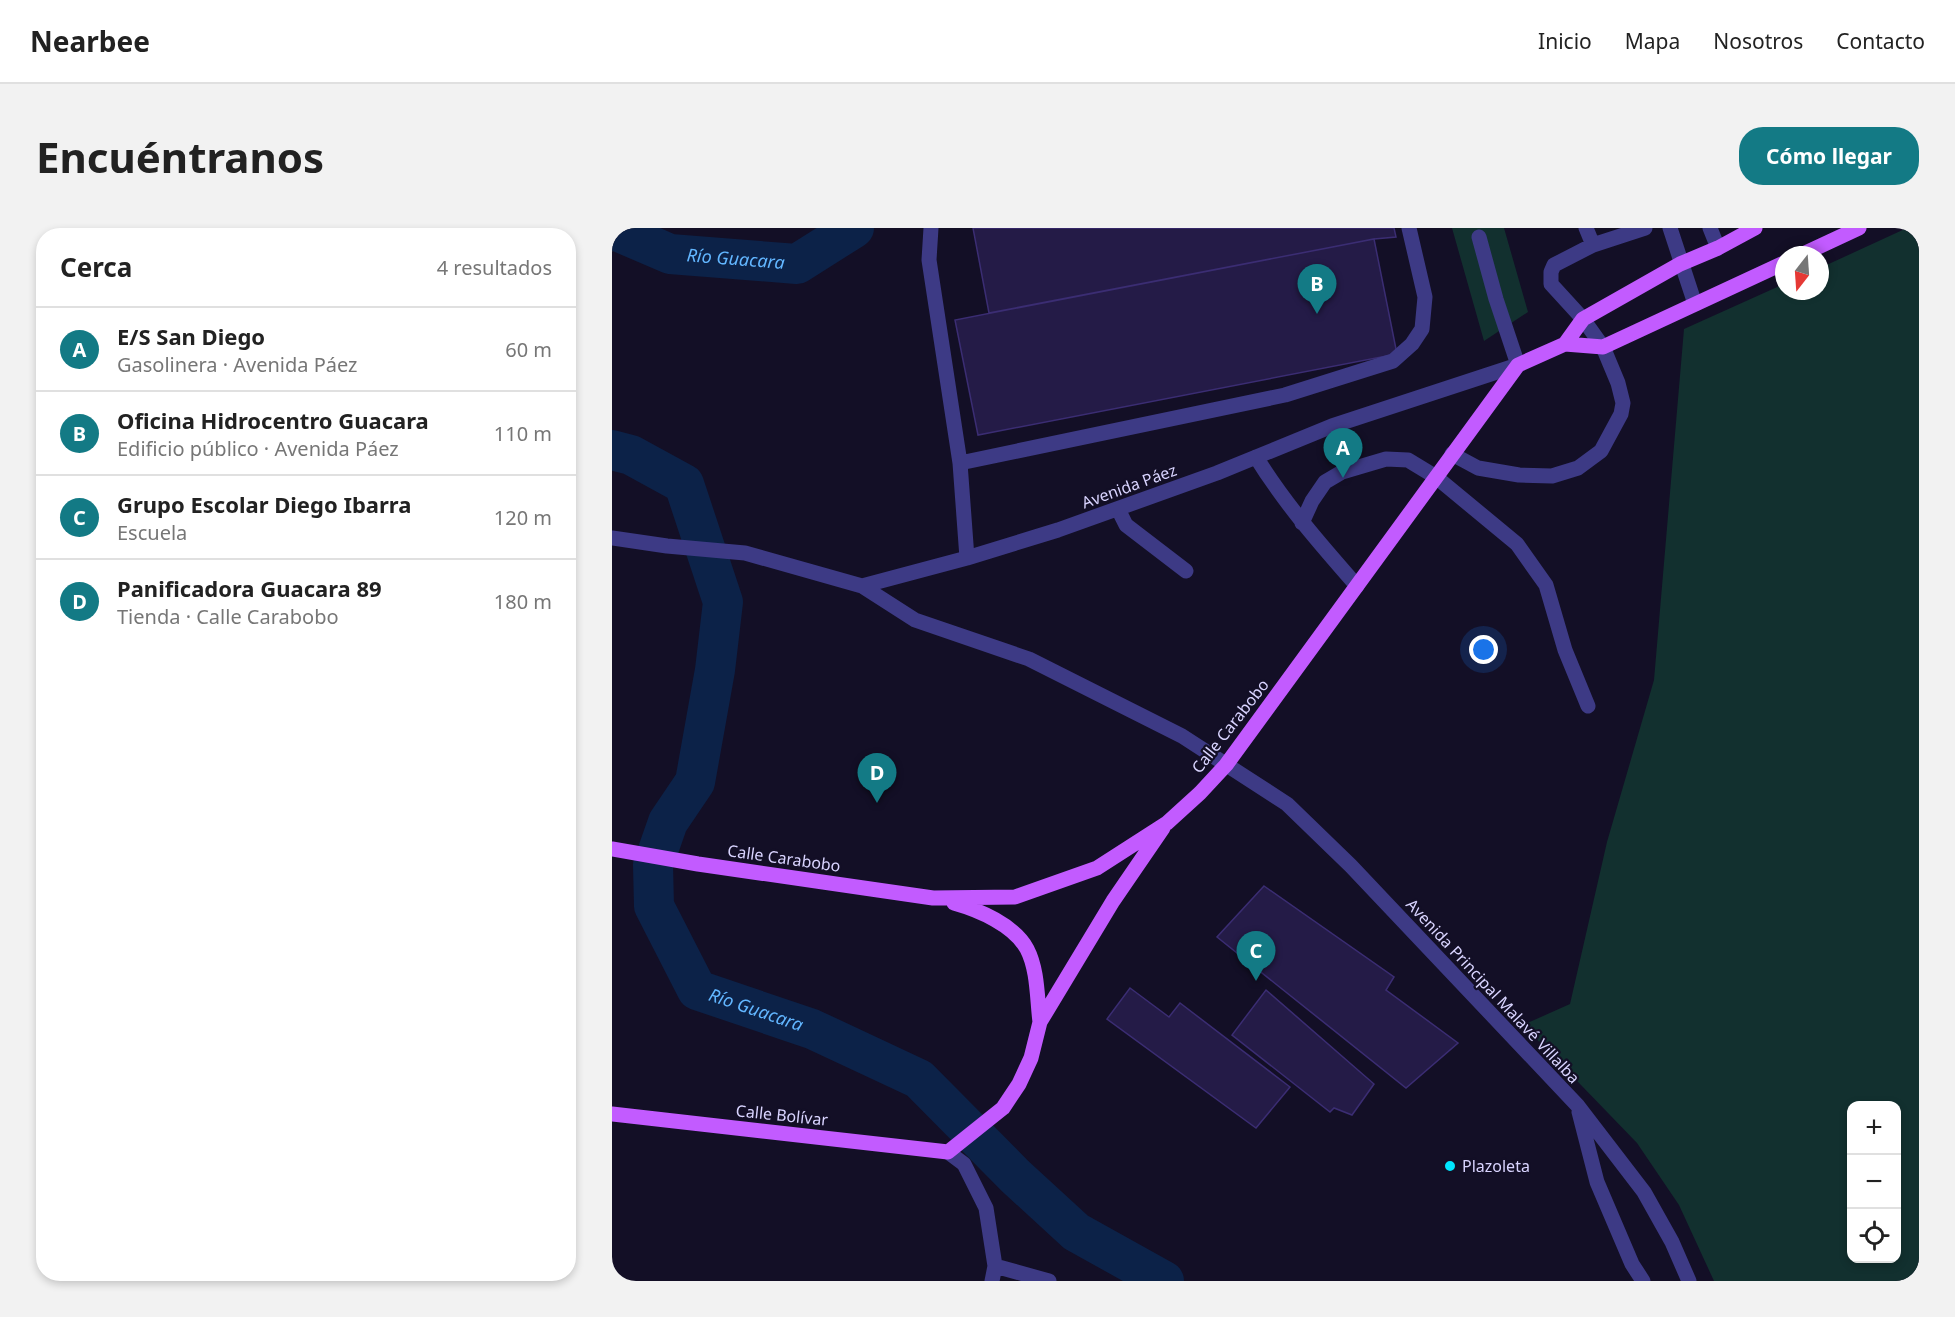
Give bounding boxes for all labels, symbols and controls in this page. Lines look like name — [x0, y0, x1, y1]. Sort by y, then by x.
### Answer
text: Nearbee — [30, 22, 150, 60]
text: Inicio — [1538, 27, 1592, 55]
text: Mapa — [1625, 27, 1680, 55]
text: Nosotros — [1713, 27, 1803, 55]
text: Contacto — [1836, 27, 1925, 55]
button: Cómo llegar — [1739, 127, 1919, 185]
text: Encuéntranos — [36, 128, 324, 185]
water label: Río Guacara — [686, 242, 786, 274]
north arrow — [1775, 246, 1829, 300]
text: Cerca — [60, 249, 132, 285]
text: 4 resultados — [437, 254, 552, 281]
pin: B — [1298, 264, 1336, 314]
text: E/S San Diego — [117, 321, 265, 351]
text: A — [73, 336, 86, 363]
text: 60 m — [505, 336, 552, 363]
text: Gasolinera · Avenida Páez — [117, 351, 358, 378]
text: Oficina Hidrocentro Guacara — [117, 405, 429, 435]
text: B — [73, 420, 86, 447]
text: 110 m — [494, 420, 552, 447]
pin: A — [1324, 428, 1362, 478]
text: Edificio público · Avenida Páez — [117, 435, 399, 462]
street label: Avenida Páez — [1079, 459, 1179, 513]
text: Grupo Escolar Diego Ibarra — [117, 489, 411, 519]
text: C — [73, 504, 86, 531]
text: 120 m — [494, 504, 552, 531]
text: Escuela — [117, 519, 187, 546]
text: Panificadora Guacara 89 — [117, 573, 382, 603]
text: D — [72, 588, 87, 615]
text: 180 m — [494, 588, 552, 615]
text: Tienda · Calle Carabobo — [117, 603, 339, 630]
your location — [1469, 635, 1498, 664]
street label: Calle Carabobo — [1186, 674, 1274, 778]
pin: D — [858, 754, 896, 803]
street label: Calle Carabobo — [726, 839, 842, 877]
street label: Avenida Principal Malavé Villalba — [1401, 894, 1585, 1088]
pin: C — [1236, 932, 1276, 981]
water label: Río Guacara — [706, 982, 807, 1036]
street label: Calle Bolívar — [735, 1099, 830, 1131]
map controls — [1847, 1101, 1901, 1263]
button: + — [1847, 1101, 1901, 1155]
place label: Plazoleta — [1462, 1155, 1530, 1177]
button: − — [1847, 1155, 1901, 1209]
marker: Plazoleta — [1443, 1159, 1457, 1173]
button: locate — [1847, 1209, 1901, 1263]

